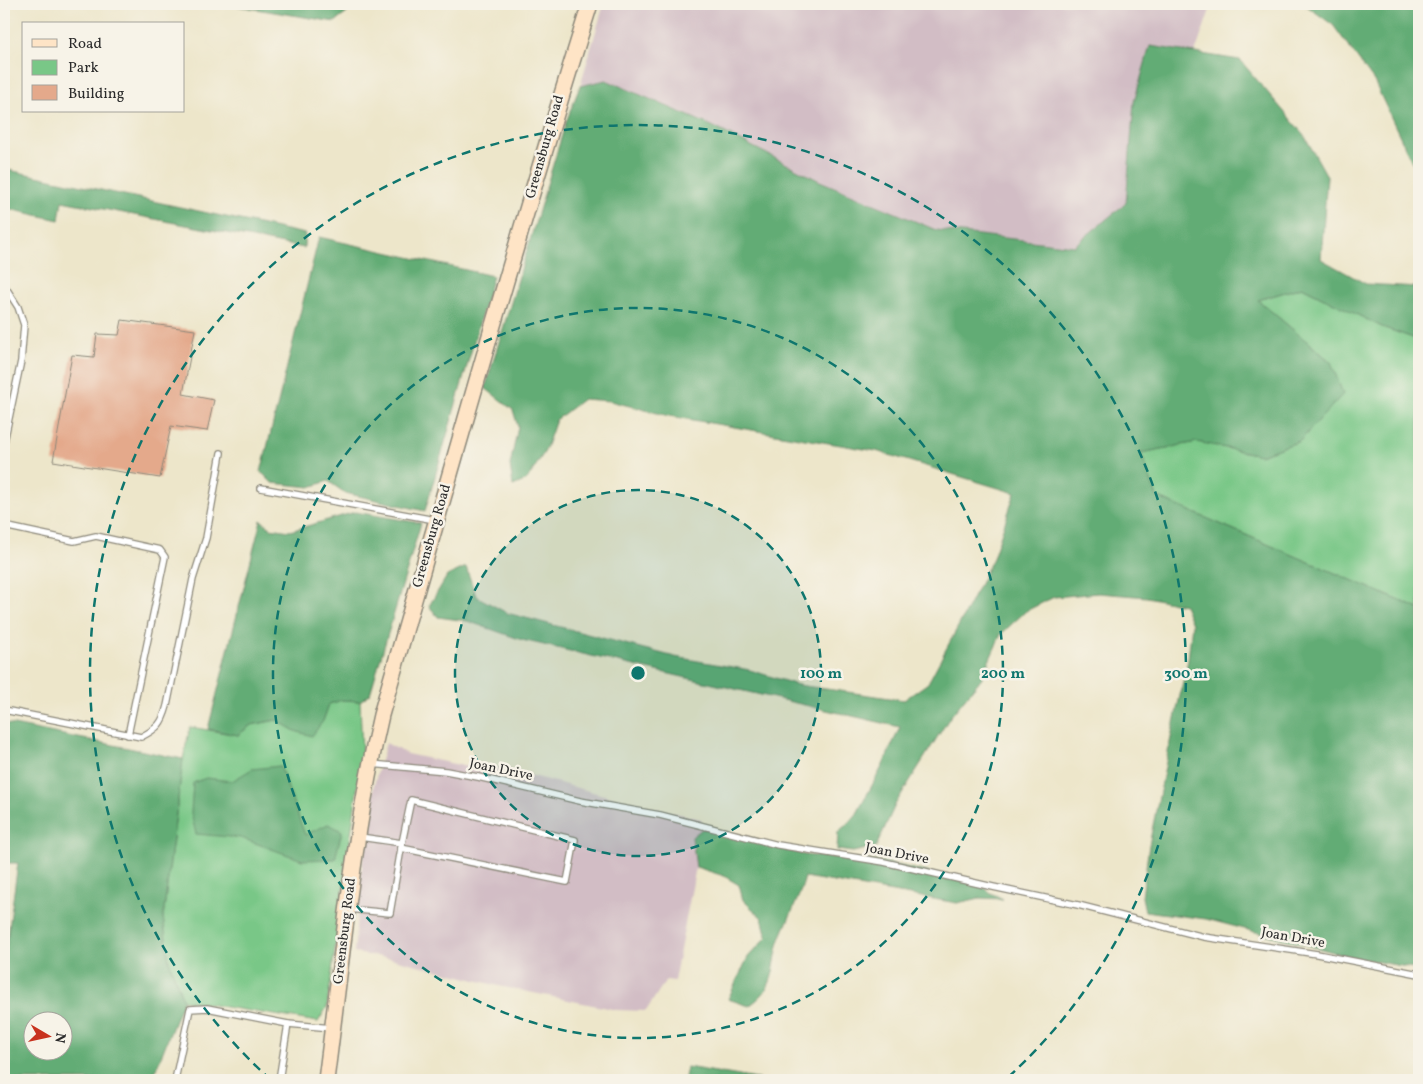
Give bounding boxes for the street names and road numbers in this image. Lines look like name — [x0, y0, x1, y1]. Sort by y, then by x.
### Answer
street label: Greensburg Road — [521, 93, 569, 201]
street label: Greensburg Road — [408, 482, 456, 590]
street label: Joan Drive — [468, 754, 535, 786]
street label: Joan Drive — [864, 839, 931, 870]
street label: Greensburg Road — [329, 877, 361, 985]
street label: Joan Drive — [1260, 923, 1327, 953]

